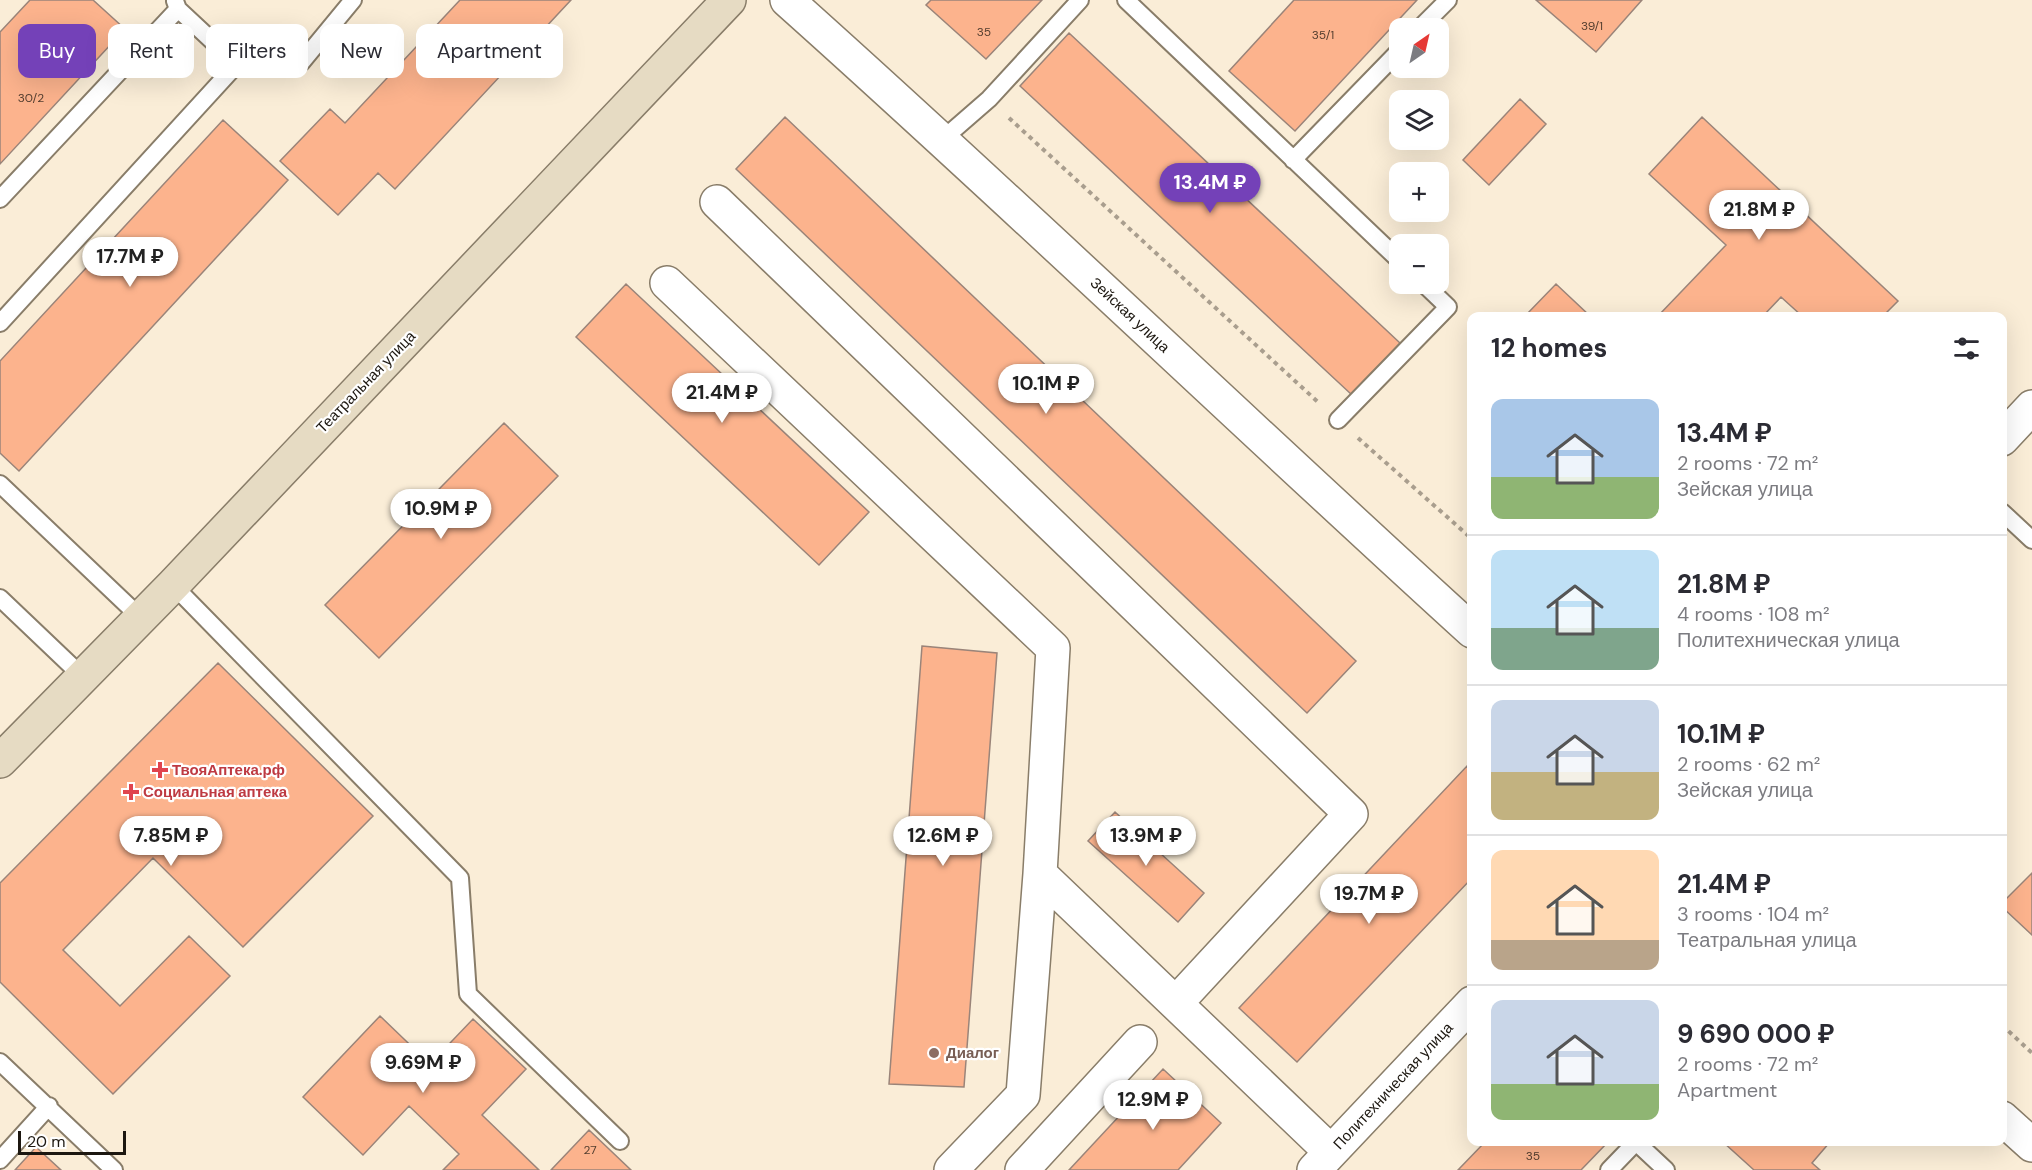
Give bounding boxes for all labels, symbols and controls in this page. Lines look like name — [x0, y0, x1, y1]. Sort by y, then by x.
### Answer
north arrow — [1389, 18, 1449, 78]
map controls — [1389, 18, 1449, 294]
house number: 39/1 — [1581, 18, 1603, 34]
chip: Buy — [18, 24, 96, 78]
chip: Rent — [108, 24, 194, 78]
chip: Filters — [206, 24, 308, 78]
chip: New — [320, 24, 404, 78]
chip: Apartment — [416, 24, 563, 78]
house number: 35 — [977, 24, 991, 40]
house number: 35/1 — [1312, 27, 1334, 43]
house number: 30/2 — [18, 90, 44, 106]
button: layers — [1389, 90, 1449, 150]
button: + — [1389, 162, 1449, 222]
pin: 13.4M ₽ — [1155, 163, 1265, 214]
text: 13.4M ₽ — [1174, 169, 1246, 195]
pin: 21.8M ₽ — [1704, 190, 1814, 241]
text: 21.8M ₽ — [1723, 196, 1795, 222]
button: − — [1389, 234, 1449, 294]
pin: 17.7M ₽ — [75, 237, 185, 288]
text: 17.7M ₽ — [96, 243, 164, 269]
street label: Зейская улица — [1086, 273, 1175, 357]
street label: Театральная улица — [312, 326, 420, 437]
text: 12 homes — [1491, 331, 1607, 365]
icon: filters — [1950, 332, 1983, 365]
pin: 10.1M ₽ — [991, 364, 1101, 415]
text: 10.1M ₽ — [1012, 370, 1080, 396]
pin: 21.4M ₽ — [667, 373, 777, 424]
text: 21.4M ₽ — [686, 379, 758, 405]
text: 13.4M ₽ — [1677, 416, 1772, 450]
icon: home — [1539, 423, 1611, 495]
text: 2 rooms · 72 m² — [1677, 450, 1818, 476]
text: Зейская улица — [1677, 476, 1813, 502]
pin: 10.9M ₽ — [386, 489, 496, 540]
text: 10.9M ₽ — [404, 495, 478, 521]
text: 21.8M ₽ — [1677, 567, 1771, 601]
icon: home — [1539, 574, 1611, 646]
text: 4 rooms · 108 m² — [1677, 601, 1829, 627]
text: Политехническая улица — [1677, 627, 1900, 653]
text: 10.1M ₽ — [1677, 717, 1765, 751]
icon: home — [1539, 724, 1611, 796]
text: 2 rooms · 62 m² — [1677, 751, 1820, 777]
place label: ТвояАптека.рф — [172, 760, 285, 780]
marker: ТвояАптека.рф — [153, 763, 167, 777]
text: Зейская улица — [1677, 777, 1813, 803]
place label: Социальная аптека — [143, 782, 288, 802]
marker: Социальная аптека — [124, 785, 138, 799]
pin: 7.85M ₽ — [116, 816, 226, 867]
pin: 12.6M ₽ — [888, 816, 998, 867]
pin: 13.9M ₽ — [1091, 816, 1201, 867]
text: 7.85M ₽ — [133, 822, 209, 848]
text: 12.6M ₽ — [907, 822, 979, 848]
text: 13.9M ₽ — [1110, 822, 1182, 848]
text: 21.4M ₽ — [1677, 867, 1771, 901]
pin: 19.7M ₽ — [1314, 874, 1424, 925]
icon: home — [1539, 874, 1611, 946]
text: 19.7M ₽ — [1334, 880, 1404, 906]
text: 3 rooms · 104 m² — [1677, 901, 1829, 927]
text: Театральная улица — [1677, 927, 1857, 953]
text: 9 690 000 ₽ — [1677, 1017, 1835, 1051]
street label: Политехническая улица — [1329, 1018, 1458, 1154]
icon: home — [1539, 1024, 1611, 1096]
pin: 9.69M ₽ — [368, 1043, 478, 1094]
place label: Диалог — [946, 1043, 999, 1063]
marker: Диалог — [927, 1046, 941, 1060]
text: 9.69M ₽ — [384, 1049, 462, 1075]
text: 2 rooms · 72 m² — [1677, 1051, 1818, 1077]
text: Apartment — [1677, 1077, 1777, 1103]
pin: 12.9M ₽ — [1098, 1080, 1208, 1131]
text: 12.9M ₽ — [1117, 1086, 1189, 1112]
scale bar — [18, 1128, 126, 1156]
text: 20 m — [27, 1131, 66, 1152]
house number: 27 — [583, 1142, 597, 1158]
house number: 35 — [1526, 1148, 1540, 1164]

